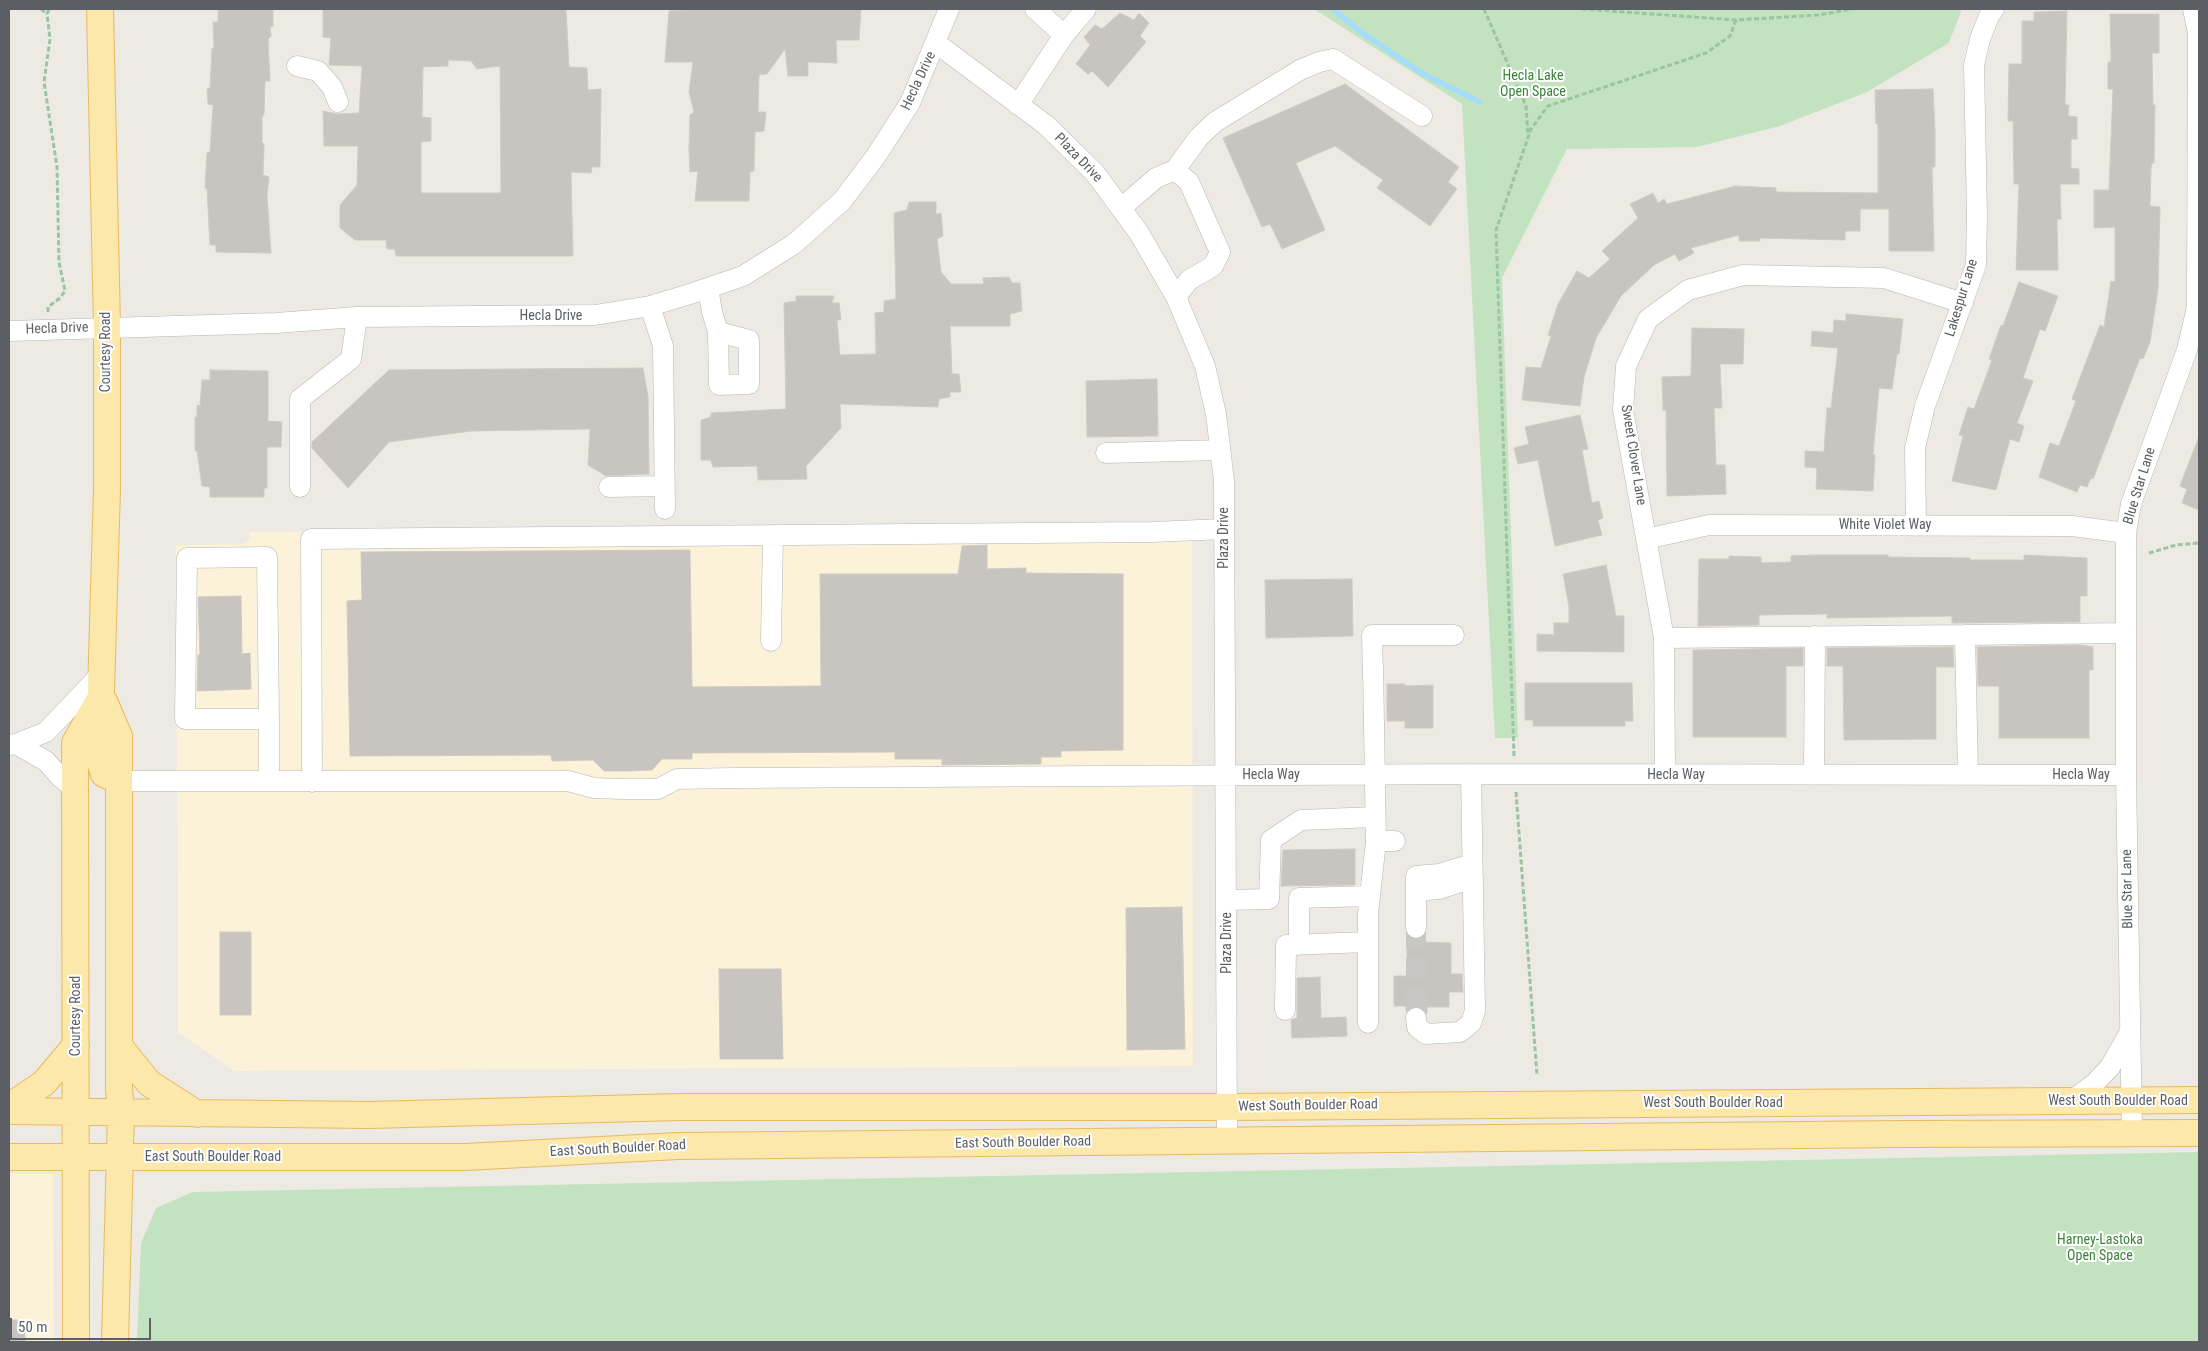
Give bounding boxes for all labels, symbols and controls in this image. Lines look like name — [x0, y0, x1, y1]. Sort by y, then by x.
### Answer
street label: Hecla Drive — [898, 49, 940, 113]
park label: Hecla Lake Open Space — [1500, 68, 1566, 100]
street label: Plaza Drive — [1051, 130, 1105, 186]
street label: Lakespur Lane — [1942, 257, 1982, 339]
street label: Hecla Drive — [520, 308, 582, 324]
street label: Courtesy Road — [98, 312, 114, 392]
street label: Hecla Drive — [25, 320, 89, 338]
street label: Sweet Clover Lane — [1617, 404, 1649, 506]
street label: Blue Star Lane — [2120, 445, 2160, 527]
street label: Plaza Drive — [1216, 507, 1232, 569]
street label: White Violet Way — [1839, 517, 1931, 533]
street label: Hecla Way — [1242, 767, 1300, 783]
street label: Hecla Way — [1647, 767, 1705, 783]
street label: Hecla Way — [2052, 767, 2110, 783]
street label: Blue Star Lane — [2119, 849, 2137, 929]
street label: Plaza Drive — [1219, 912, 1235, 974]
street label: Courtesy Road — [68, 976, 84, 1056]
street label: West South Boulder Road — [2048, 1093, 2188, 1109]
street label: West South Boulder Road — [1643, 1095, 1783, 1111]
street label: West South Boulder Road — [1238, 1096, 1378, 1116]
street label: East South Boulder Road — [955, 1133, 1091, 1153]
street label: East South Boulder Road — [549, 1137, 687, 1161]
street label: East South Boulder Road — [145, 1149, 281, 1165]
park label: Harney-Lastoka Open Space — [2057, 1232, 2143, 1264]
scale bar — [12, 1308, 154, 1340]
text: 50 m — [18, 1318, 48, 1336]

